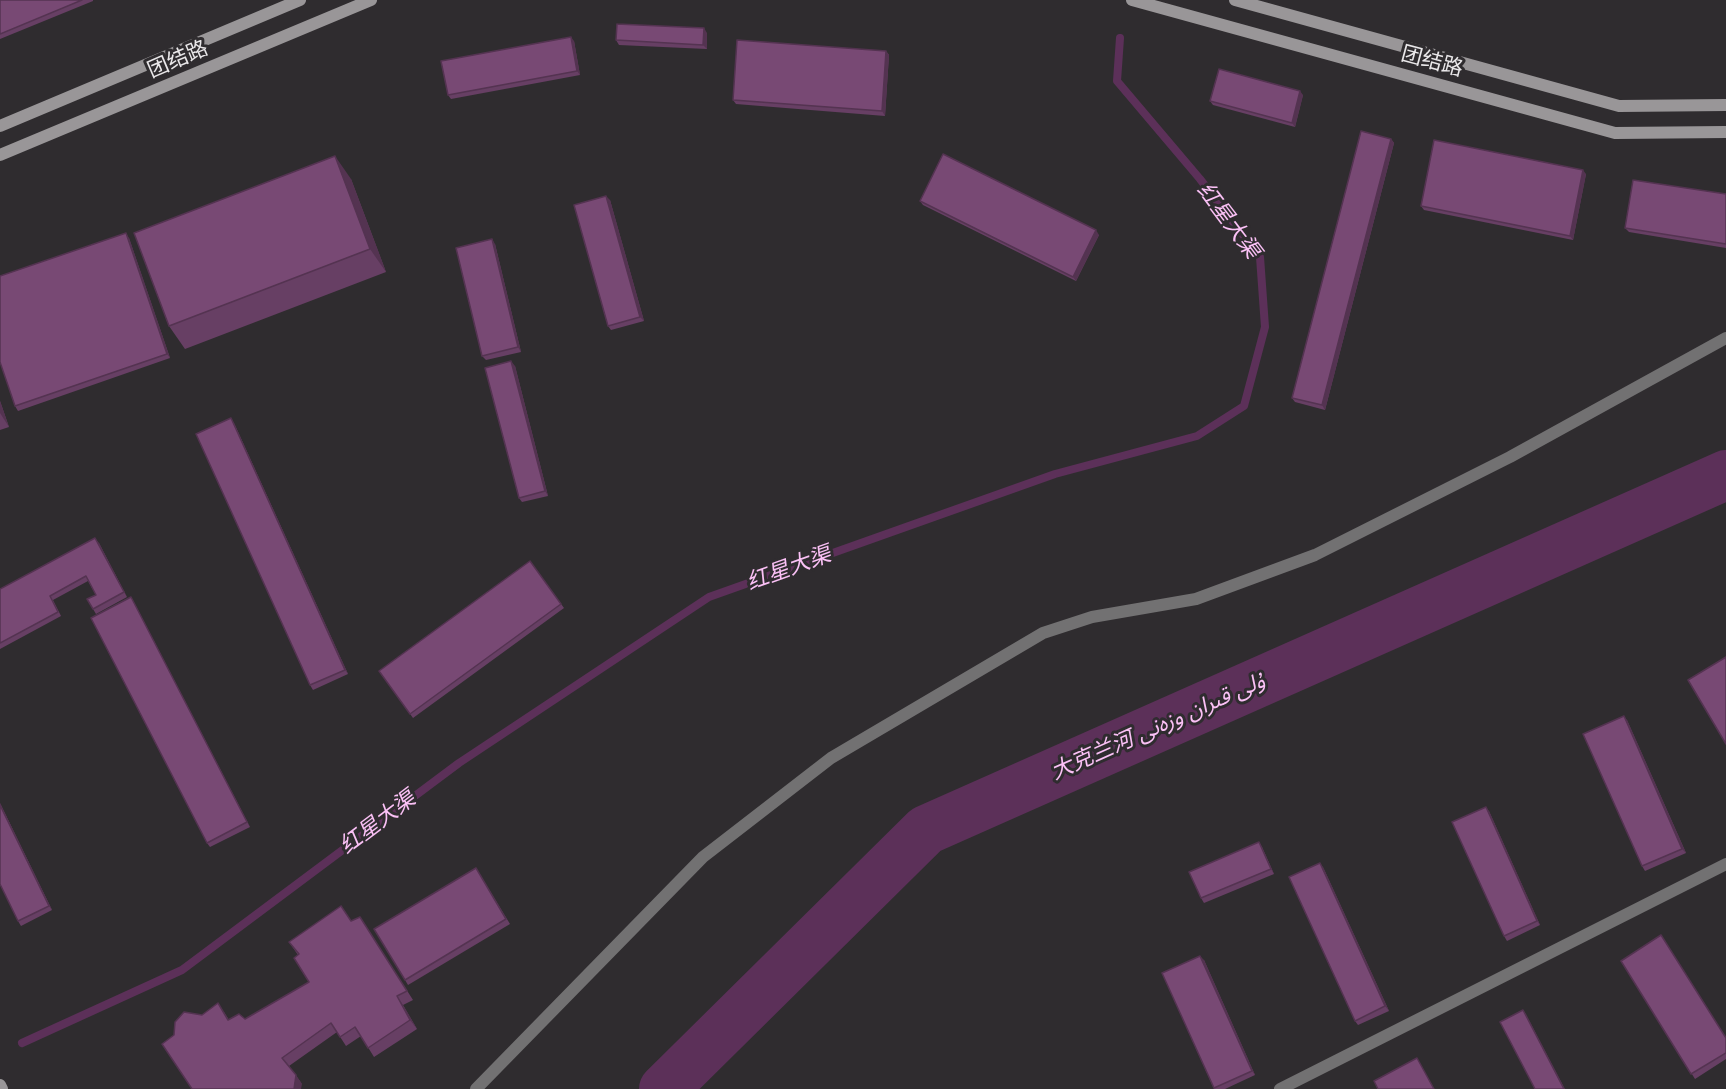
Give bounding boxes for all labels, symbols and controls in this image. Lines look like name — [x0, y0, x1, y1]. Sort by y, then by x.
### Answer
street label: 团结路 — [144, 36, 212, 84]
street label: 团结路 — [1398, 42, 1466, 82]
water label: 红星大渠 — [1191, 178, 1265, 264]
water label: 红星大渠 — [743, 542, 835, 596]
water label: 大克兰河 ۇلى قىران وزەنى — [1047, 668, 1269, 786]
water label: 红星大渠 — [335, 786, 421, 860]

